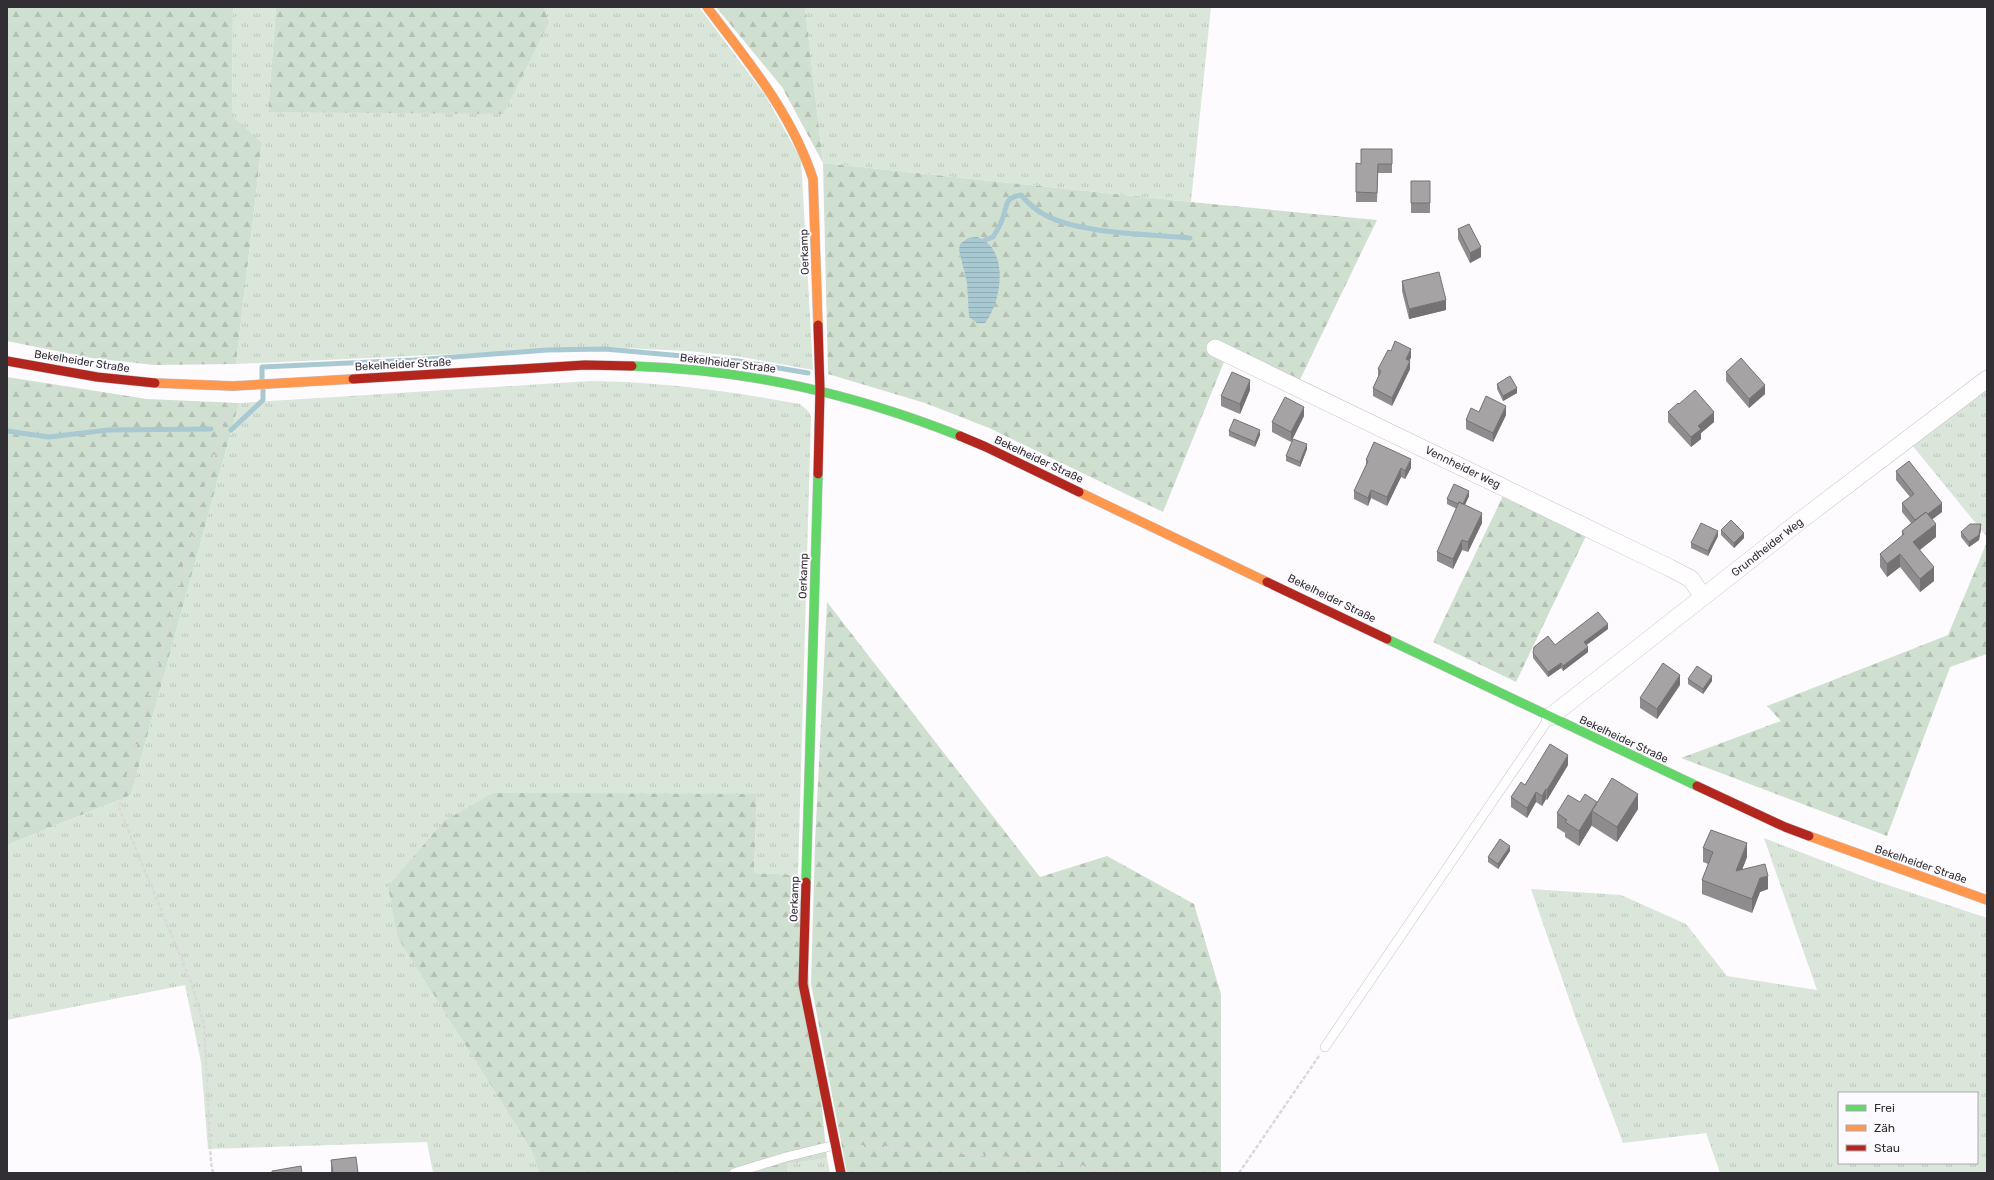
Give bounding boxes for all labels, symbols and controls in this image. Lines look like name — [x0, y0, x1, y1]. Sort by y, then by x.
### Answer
street label: Oerkamp — [797, 229, 812, 275]
street label: Bekelheider Straße — [33, 348, 131, 375]
street label: Bekelheider Straße — [679, 351, 777, 376]
street label: Bekelheider Straße — [354, 355, 452, 374]
street label: Bekelheider Straße — [992, 433, 1085, 486]
street label: Vennheider Weg — [1423, 444, 1503, 491]
street label: Grundheider Weg — [1729, 515, 1806, 579]
street label: Oerkamp — [796, 553, 811, 599]
street label: Bekelheider Straße — [1286, 571, 1378, 625]
street label: Bekelheider Straße — [1577, 713, 1670, 766]
street label: Bekelheider Straße — [1873, 843, 1969, 886]
street label: Oerkamp — [787, 876, 802, 922]
legend — [1838, 1092, 1978, 1164]
text: Frei — [1874, 1101, 1895, 1115]
text: Zäh — [1874, 1121, 1895, 1135]
text: Stau — [1874, 1141, 1900, 1155]

